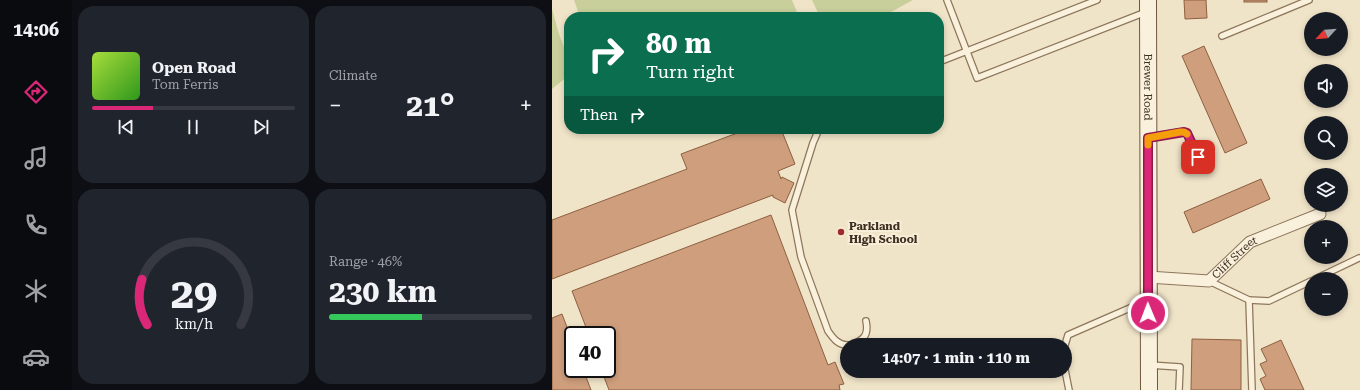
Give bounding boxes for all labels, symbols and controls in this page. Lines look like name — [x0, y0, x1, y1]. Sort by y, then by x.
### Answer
north arrow — [1304, 12, 1348, 56]
map controls — [1304, 12, 1348, 316]
text: 14:06 — [13, 19, 59, 40]
text: 80 m — [646, 27, 711, 60]
icon: right — [580, 28, 632, 80]
street label: Brewer Road — [1142, 53, 1155, 121]
text: Open Road — [152, 59, 236, 77]
text: Turn right — [646, 61, 734, 82]
button: sound — [1304, 64, 1348, 108]
text: Climate — [329, 68, 377, 83]
text: Tom Ferris — [152, 77, 218, 92]
icon: directions — [22, 78, 50, 106]
text: 21° — [406, 88, 455, 123]
text: − — [329, 93, 341, 118]
text: + — [520, 93, 532, 118]
icon: right — [626, 104, 648, 126]
text: Then — [580, 106, 618, 124]
icon: previous — [115, 116, 137, 138]
icon: pause — [182, 116, 204, 138]
icon: next — [250, 116, 272, 138]
button: search — [1304, 116, 1348, 160]
pin — [1181, 140, 1215, 174]
icon: music — [22, 144, 50, 172]
icon: arrive — [1187, 146, 1209, 168]
button: layers — [1304, 168, 1348, 212]
icon: phone — [22, 211, 50, 239]
place label: Parkland High School — [849, 220, 918, 246]
button: + — [1304, 220, 1348, 264]
marker: Parkland High School — [836, 227, 846, 237]
street label: Cliff Street — [1209, 233, 1259, 281]
text: Range · 46% — [329, 254, 402, 269]
text: 29 — [170, 268, 217, 317]
button: − — [1304, 272, 1348, 316]
text: 230 km — [329, 274, 437, 309]
icon: climate — [22, 277, 50, 305]
position arrow — [1127, 292, 1169, 334]
text: km/h — [174, 315, 213, 331]
speed limit sign: 40 — [564, 326, 616, 378]
icon: car — [22, 343, 50, 371]
text: 14:07 · 1 min · 110 m — [882, 349, 1030, 367]

